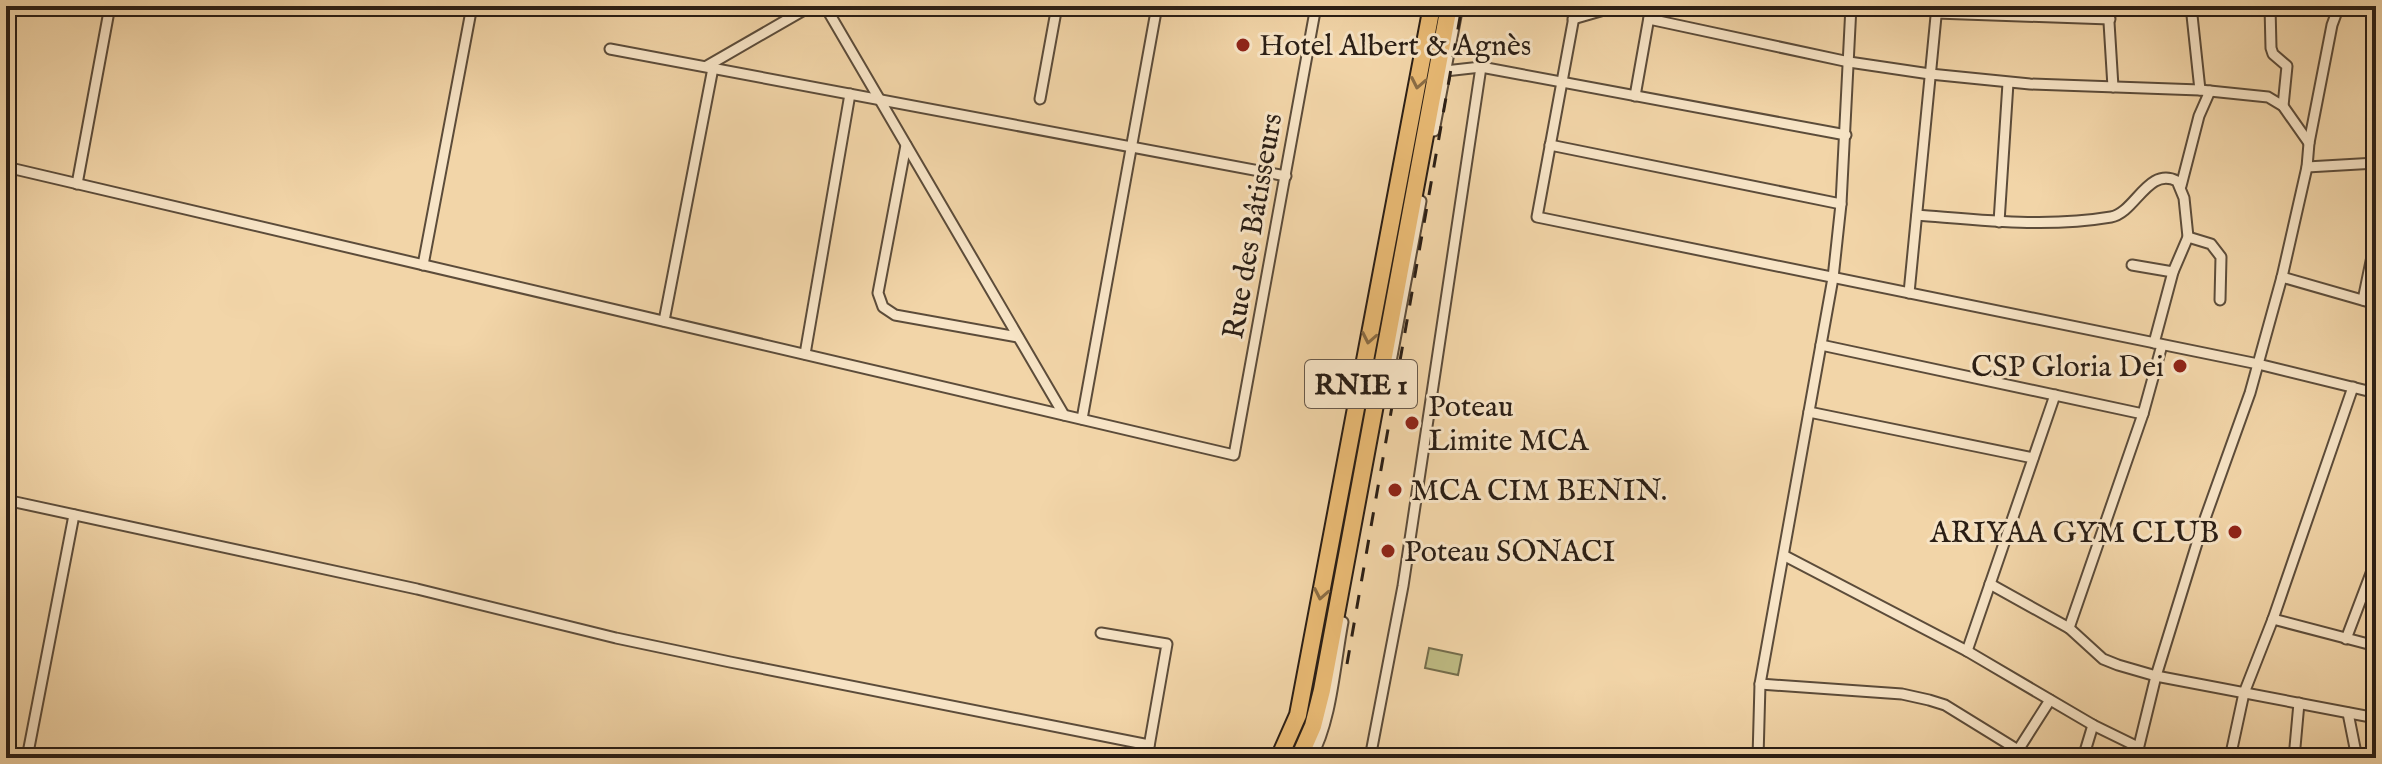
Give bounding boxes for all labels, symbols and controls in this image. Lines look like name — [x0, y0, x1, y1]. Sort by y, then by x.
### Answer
place label: Hotel Albert & Agnès — [1259, 28, 1531, 66]
marker: Hotel Albert & Agnès — [1234, 36, 1252, 54]
one-way arrow — [1410, 76, 1427, 89]
street label: Rue des Bâtisseurs — [1215, 111, 1293, 342]
one-way arrow — [1362, 331, 1379, 345]
place label: CSP Gloria Dei — [1971, 349, 2164, 387]
marker: CSP Gloria Dei — [2171, 357, 2189, 375]
road number: RNIE 1 — [1305, 360, 1417, 408]
place label: Poteau Limite MCA — [1428, 389, 1589, 461]
marker: Poteau Limite MCA — [1403, 414, 1421, 432]
place label: MCA CIM BENIN. — [1411, 473, 1667, 511]
marker: MCA CIM BENIN. — [1386, 481, 1404, 499]
place label: ARIYAA GYM CLUB — [1929, 515, 2219, 553]
marker: ARIYAA GYM CLUB — [2226, 523, 2244, 541]
place label: Poteau SONACI — [1404, 534, 1616, 572]
marker: Poteau SONACI — [1379, 542, 1397, 560]
one-way arrow — [1313, 587, 1330, 600]

